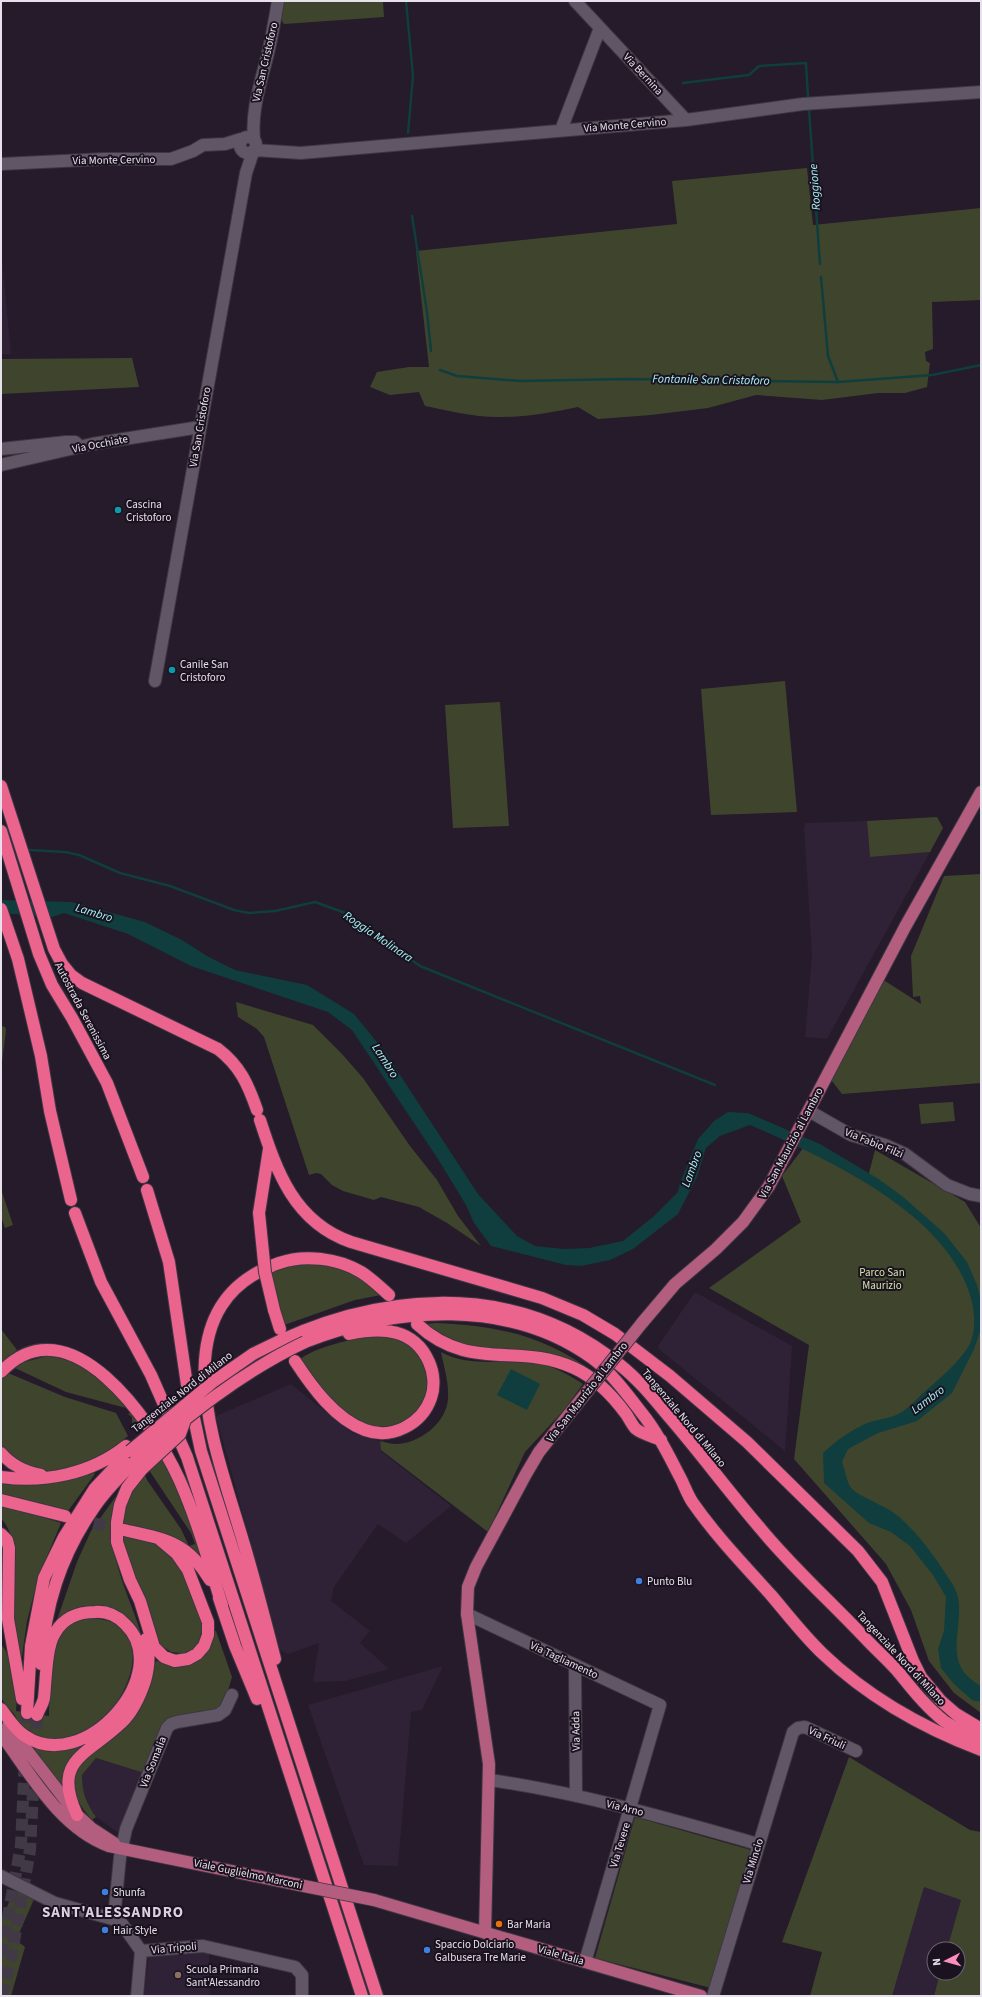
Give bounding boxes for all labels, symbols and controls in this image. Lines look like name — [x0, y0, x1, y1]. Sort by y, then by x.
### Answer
street label: Via San Cristoforo — [249, 21, 281, 103]
street label: Via Bernina — [620, 50, 666, 98]
street label: Via Monte Cervino — [583, 114, 667, 136]
street label: Via Monte Cervino — [72, 152, 156, 168]
water label: Roggione — [805, 163, 825, 211]
water label: Fontanile San Cristoforo — [652, 370, 770, 390]
street label: Via San Cristoforo — [186, 386, 214, 468]
street label: Via Occhiate — [71, 431, 130, 457]
place label: Cascina Cristoforo — [126, 497, 171, 525]
marker: Cascina Cristoforo — [113, 505, 123, 515]
place label: Canile San Cristoforo — [180, 657, 228, 685]
marker: Canile San Cristoforo — [167, 665, 177, 675]
water label: Lambro — [73, 899, 115, 927]
water label: Roggia Molinara — [340, 907, 417, 967]
street label: Autostrada Serenissima — [51, 960, 115, 1062]
water label: Lambro — [368, 1040, 402, 1082]
street label: Via San Maurizio al Lambro — [755, 1085, 827, 1201]
street label: Via Fabio Filzi — [842, 1124, 906, 1162]
water label: Lambro — [678, 1148, 706, 1190]
park label: Parco San Maurizio — [859, 1265, 905, 1293]
street label: Via San Maurizio al Lambro — [543, 1339, 631, 1445]
street label: Tangenziale Nord di Milano — [129, 1348, 236, 1436]
street label: Tangenziale Nord di Milano — [638, 1366, 730, 1470]
water label: Lambro — [908, 1382, 948, 1418]
place label: Punto Blu — [647, 1574, 692, 1589]
marker: Punto Blu — [634, 1576, 644, 1586]
street label: Tangenziale Nord di Milano — [853, 1608, 949, 1709]
street label: Via Tagliamento — [528, 1638, 600, 1682]
street label: Via Adda — [568, 1711, 584, 1751]
street label: Via Friuli — [806, 1723, 848, 1753]
street label: Via Somalia — [136, 1734, 170, 1790]
street label: Via Arno — [605, 1796, 645, 1820]
street label: Via Tevere — [606, 1820, 634, 1869]
street label: Via Mincio — [739, 1837, 767, 1885]
street label: Viale Guglielmo Marconi — [192, 1855, 304, 1893]
place label: Shunfa — [113, 1885, 145, 1900]
marker: Shunfa — [100, 1887, 110, 1897]
district label: SANT'ALESSANDRO — [42, 1902, 184, 1923]
place label: Bar Maria — [507, 1917, 551, 1932]
marker: Bar Maria — [494, 1919, 504, 1929]
place label: Hair Style — [113, 1923, 158, 1938]
marker: Hair Style — [100, 1925, 110, 1935]
place label: Spaccio Dolciario Galbusera Tre Marie — [435, 1937, 526, 1965]
street label: Via Tripoli — [151, 1939, 197, 1957]
street label: Viale Italia — [536, 1941, 586, 1969]
north arrow — [926, 1941, 966, 1981]
marker: Spaccio Dolciario Galbusera Tre Marie — [422, 1945, 432, 1955]
text: N — [929, 1958, 944, 1966]
place label: Scuola Primaria Sant'Alessandro — [186, 1962, 260, 1990]
marker: Scuola Primaria Sant'Alessandro — [173, 1970, 183, 1980]

